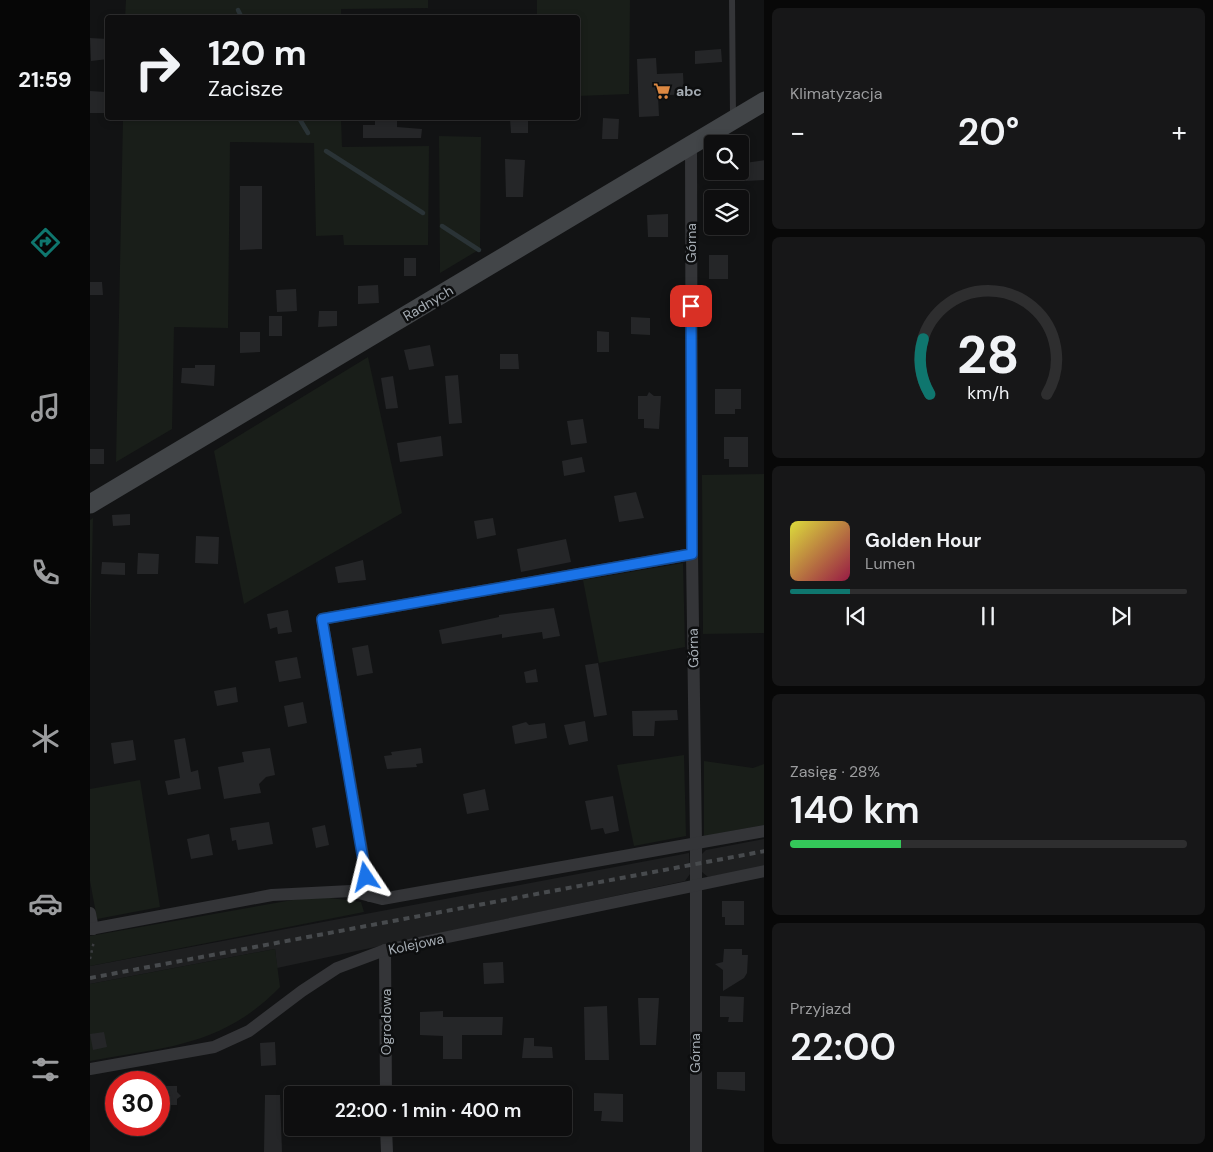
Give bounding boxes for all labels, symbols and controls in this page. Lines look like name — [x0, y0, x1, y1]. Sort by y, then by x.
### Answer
text: 120 m — [208, 30, 307, 76]
icon: right — [125, 35, 190, 100]
text: 21:59 — [18, 65, 72, 94]
text: Zacisze — [208, 74, 283, 103]
supermarket icon: abc — [652, 81, 672, 101]
place label: abc — [676, 82, 702, 100]
text: Klimatyzacja — [790, 83, 882, 104]
text: 20° — [958, 107, 1019, 157]
text: − — [790, 114, 805, 151]
text: + — [1172, 114, 1187, 151]
map controls — [704, 135, 749, 235]
button: search — [704, 135, 749, 180]
button: layers — [704, 190, 749, 235]
street label: Górna — [682, 223, 700, 263]
icon: directions — [28, 225, 63, 260]
street label: Radnych — [400, 281, 456, 325]
pin — [670, 285, 712, 327]
icon: arrive — [677, 292, 705, 320]
text: 28 — [957, 321, 1020, 389]
text: km/h — [967, 381, 1010, 405]
icon: music — [28, 390, 63, 425]
text: Golden Hour — [865, 528, 981, 553]
text: Lumen — [865, 553, 915, 574]
icon: phone — [28, 555, 63, 590]
icon: previous — [842, 602, 870, 630]
icon: pause — [974, 602, 1002, 630]
icon: next — [1107, 602, 1135, 630]
street label: Górna — [684, 628, 702, 668]
icon: climate — [28, 721, 63, 756]
text: Zasięg · 28% — [790, 761, 880, 782]
text: 140 km — [790, 785, 920, 835]
position arrow — [339, 850, 391, 902]
icon: car — [28, 886, 63, 921]
street label: Kolejowa — [386, 929, 446, 959]
street label: Ogrodowa — [377, 989, 395, 1055]
text: Przyjazd — [790, 998, 851, 1019]
text: 22:00 — [790, 1022, 896, 1072]
street label: Górna — [686, 1033, 704, 1073]
icon: filters — [28, 1052, 63, 1087]
speed limit sign: 30 — [105, 1071, 170, 1136]
text: 22:00 · 1 min · 400 m — [335, 1098, 521, 1123]

